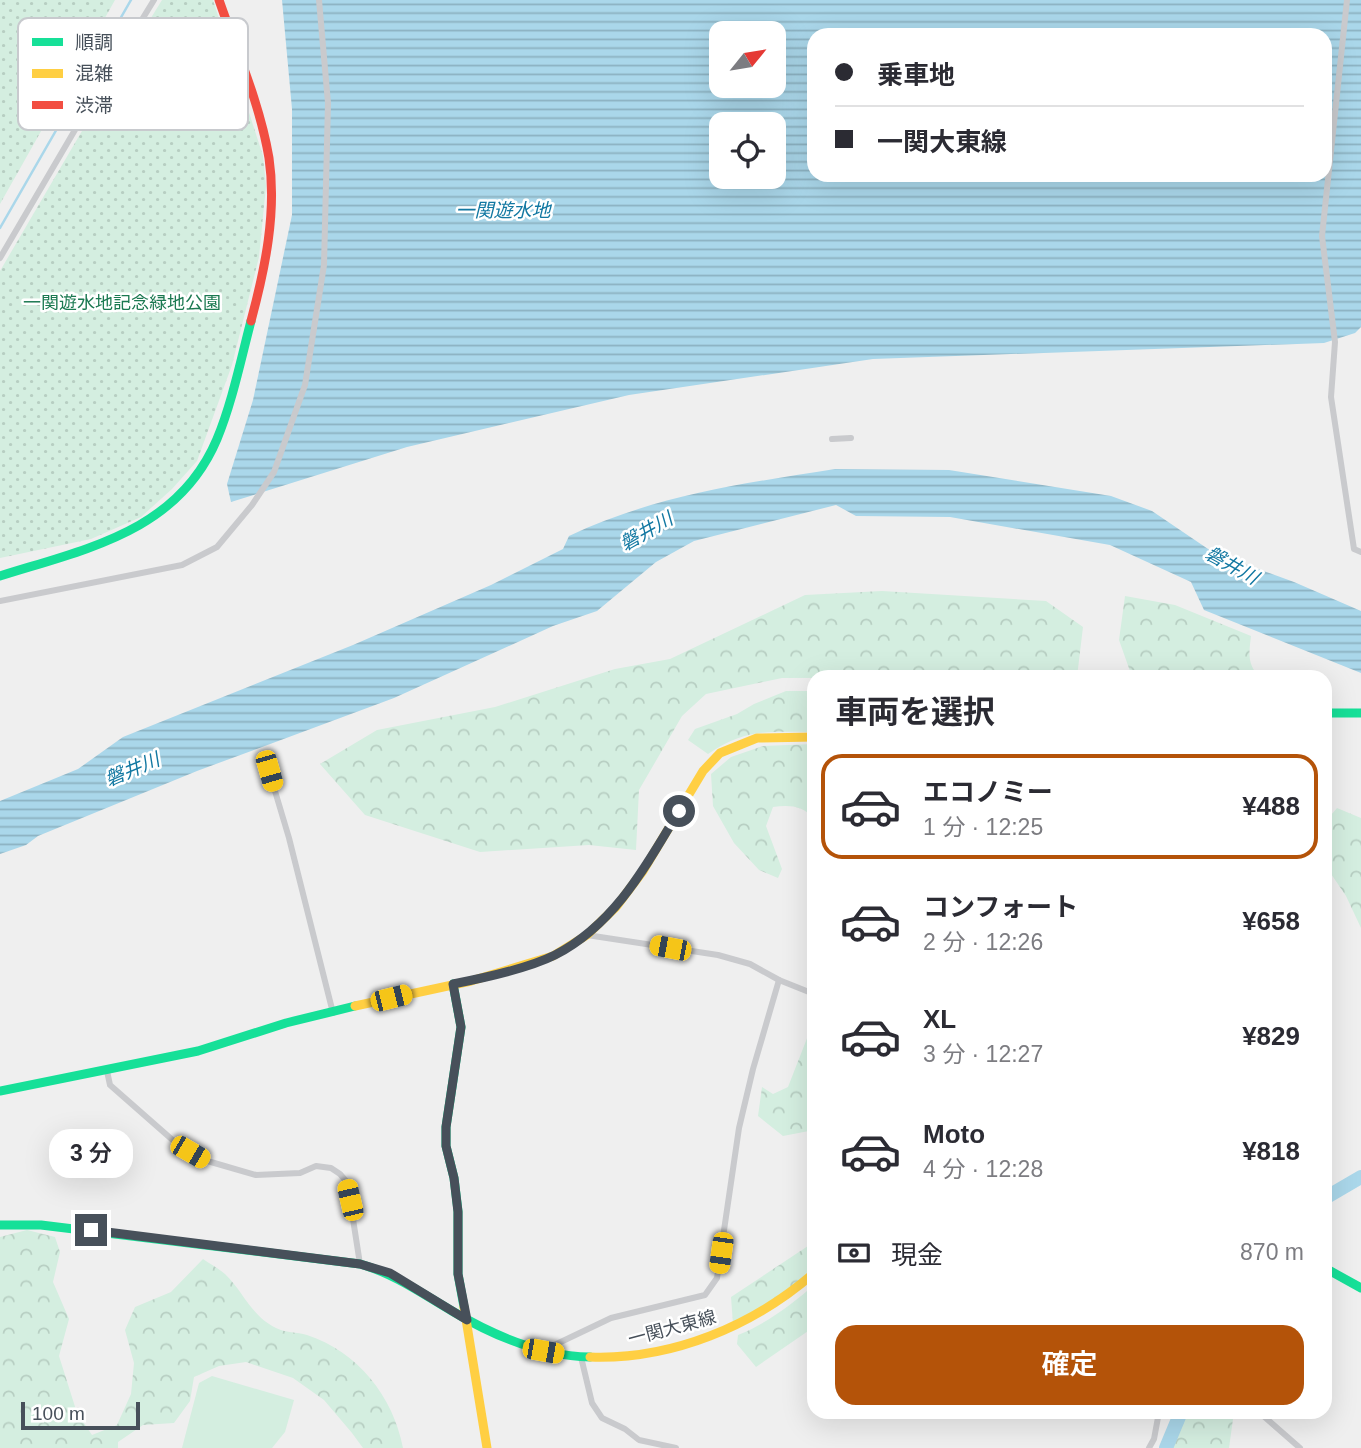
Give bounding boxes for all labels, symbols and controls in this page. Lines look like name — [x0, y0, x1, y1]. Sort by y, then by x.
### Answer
legend — [18, 18, 248, 130]
north arrow — [709, 21, 786, 98]
map controls — [709, 21, 786, 189]
text: 順調 — [75, 32, 113, 53]
text: 乗車地 — [877, 60, 955, 90]
text: 混雑 — [75, 63, 113, 84]
text: 渋滞 — [75, 95, 113, 116]
button: locate — [709, 112, 786, 189]
text: 一関大東線 — [877, 127, 1007, 157]
water label: 一関遊水地 — [455, 200, 552, 221]
park label: 一関遊水地記念緑地公園 — [23, 293, 221, 313]
water label: 磐井川 — [616, 507, 678, 555]
water label: 磐井川 — [1202, 542, 1264, 589]
text: 車両を選択 — [835, 694, 995, 730]
water label: 磐井川 — [102, 748, 164, 790]
car — [254, 748, 285, 794]
icon: car — [839, 775, 902, 838]
text: エコノミー — [923, 777, 1053, 807]
text: ¥488 — [1242, 791, 1300, 821]
route start — [663, 795, 695, 827]
text: 1 分 · 12:25 — [923, 814, 1043, 840]
icon: car — [839, 890, 902, 953]
text: コンフォート — [923, 892, 1078, 922]
text: ¥658 — [1242, 906, 1300, 936]
text: 2 分 · 12:26 — [923, 929, 1043, 955]
car — [648, 934, 693, 962]
car — [369, 983, 414, 1013]
text: XL — [923, 1004, 956, 1034]
icon: car — [839, 1005, 902, 1068]
text: ¥829 — [1242, 1021, 1300, 1051]
text: 3 分 · 12:27 — [923, 1041, 1043, 1067]
text: Moto — [923, 1119, 985, 1149]
icon: car — [839, 1120, 902, 1183]
callout: 3 分 — [49, 1128, 133, 1178]
car — [167, 1132, 214, 1172]
text: ¥818 — [1242, 1136, 1300, 1166]
text: 3 分 — [70, 1140, 112, 1166]
text: 4 分 · 12:28 — [923, 1156, 1043, 1182]
car — [336, 1177, 365, 1223]
route end — [75, 1214, 107, 1246]
car — [708, 1231, 735, 1275]
icon: cash — [835, 1234, 873, 1272]
text: 870 m — [1240, 1239, 1304, 1265]
text: 現金 — [891, 1240, 943, 1270]
street label: 一関大東線 — [626, 1307, 718, 1349]
button: 確定 — [835, 1325, 1304, 1405]
car — [521, 1337, 566, 1365]
scale bar — [21, 1399, 140, 1431]
text: 100 m — [32, 1403, 85, 1424]

